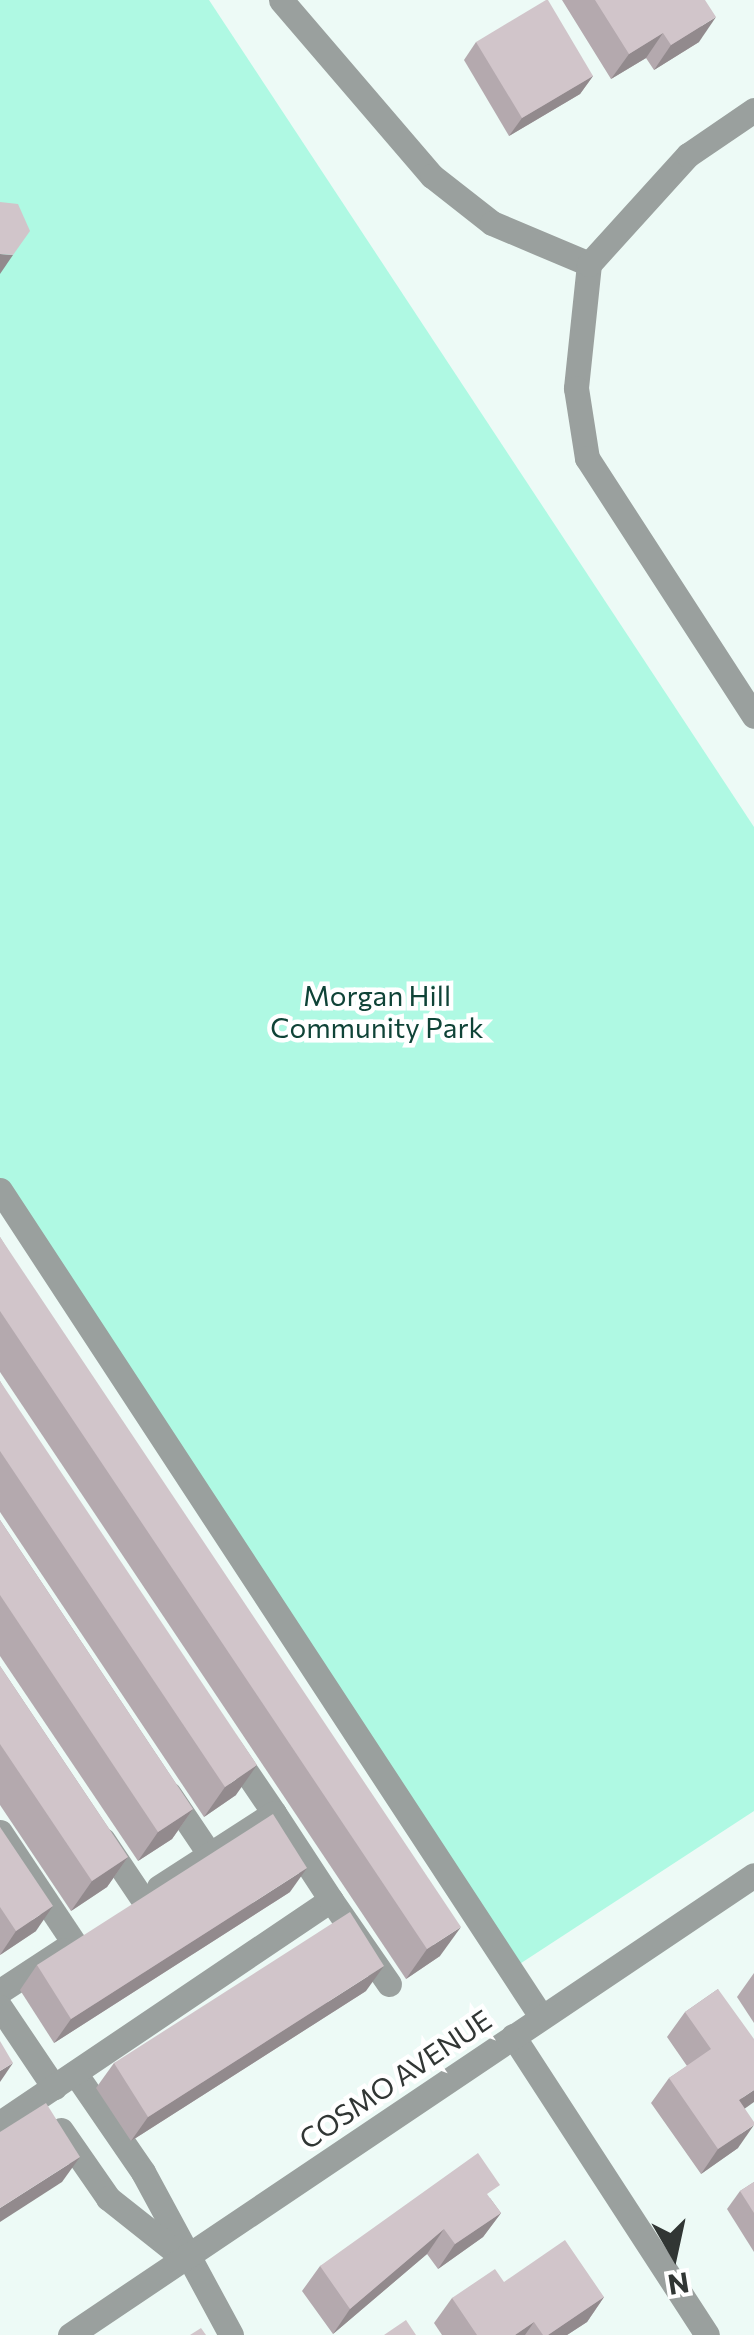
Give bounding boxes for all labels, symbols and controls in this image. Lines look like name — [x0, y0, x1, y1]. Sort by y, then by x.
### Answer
park label: Morgan Hill Community Park — [270, 978, 484, 1044]
street label: COSMO AVENUE — [293, 2002, 497, 2156]
north arrow — [624, 2205, 724, 2305]
text: N — [666, 2266, 692, 2303]

